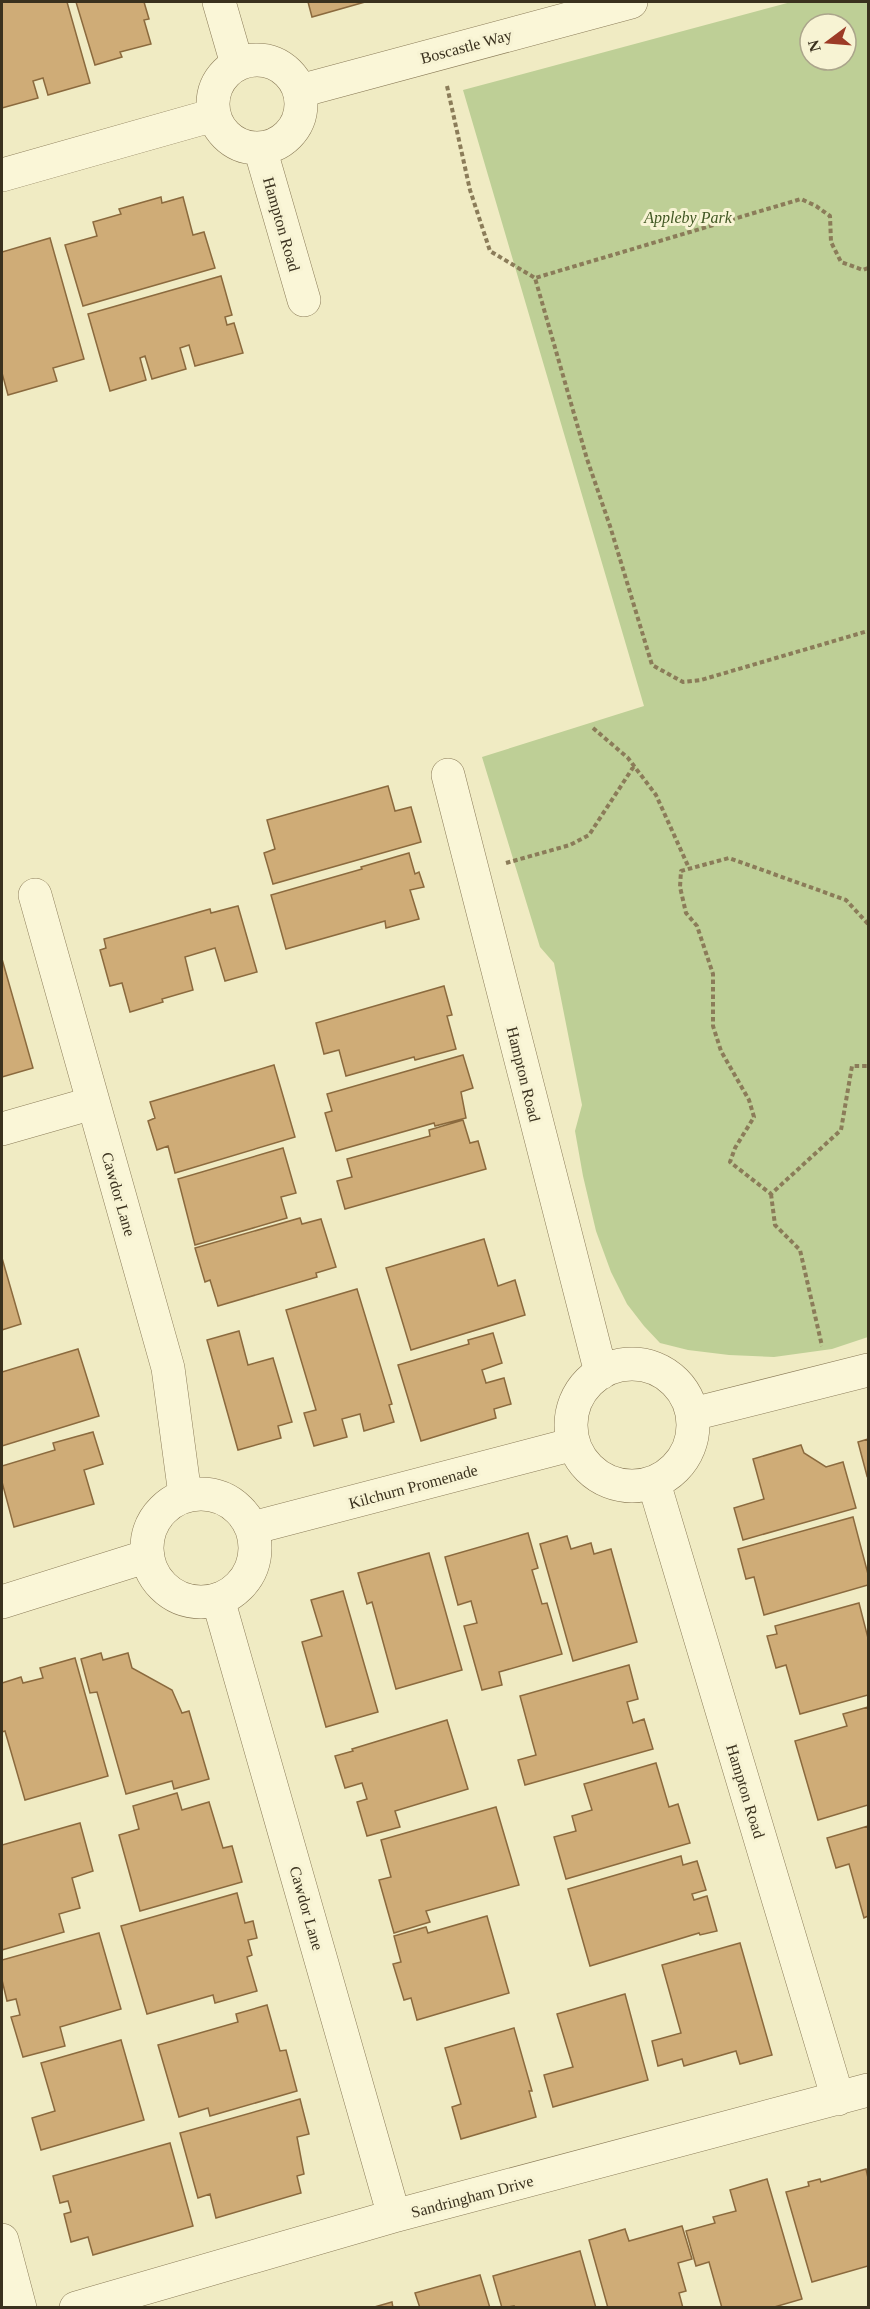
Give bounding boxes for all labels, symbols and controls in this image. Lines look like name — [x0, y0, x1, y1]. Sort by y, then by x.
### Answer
north arrow — [798, 12, 858, 72]
street label: Boscastle Way — [419, 26, 514, 68]
text: N — [804, 38, 824, 54]
street label: Hampton Road — [259, 175, 303, 274]
park label: Appleby Park — [643, 209, 733, 227]
street label: Hampton Road — [503, 1025, 544, 1124]
street label: Cawdor Lane — [98, 1150, 139, 1238]
street label: Kilchurn Promenade — [347, 1461, 479, 1512]
street label: Hampton Road — [722, 1742, 768, 1840]
street label: Cawdor Lane — [286, 1864, 327, 1952]
street label: Sandringham Drive — [409, 2172, 535, 2222]

